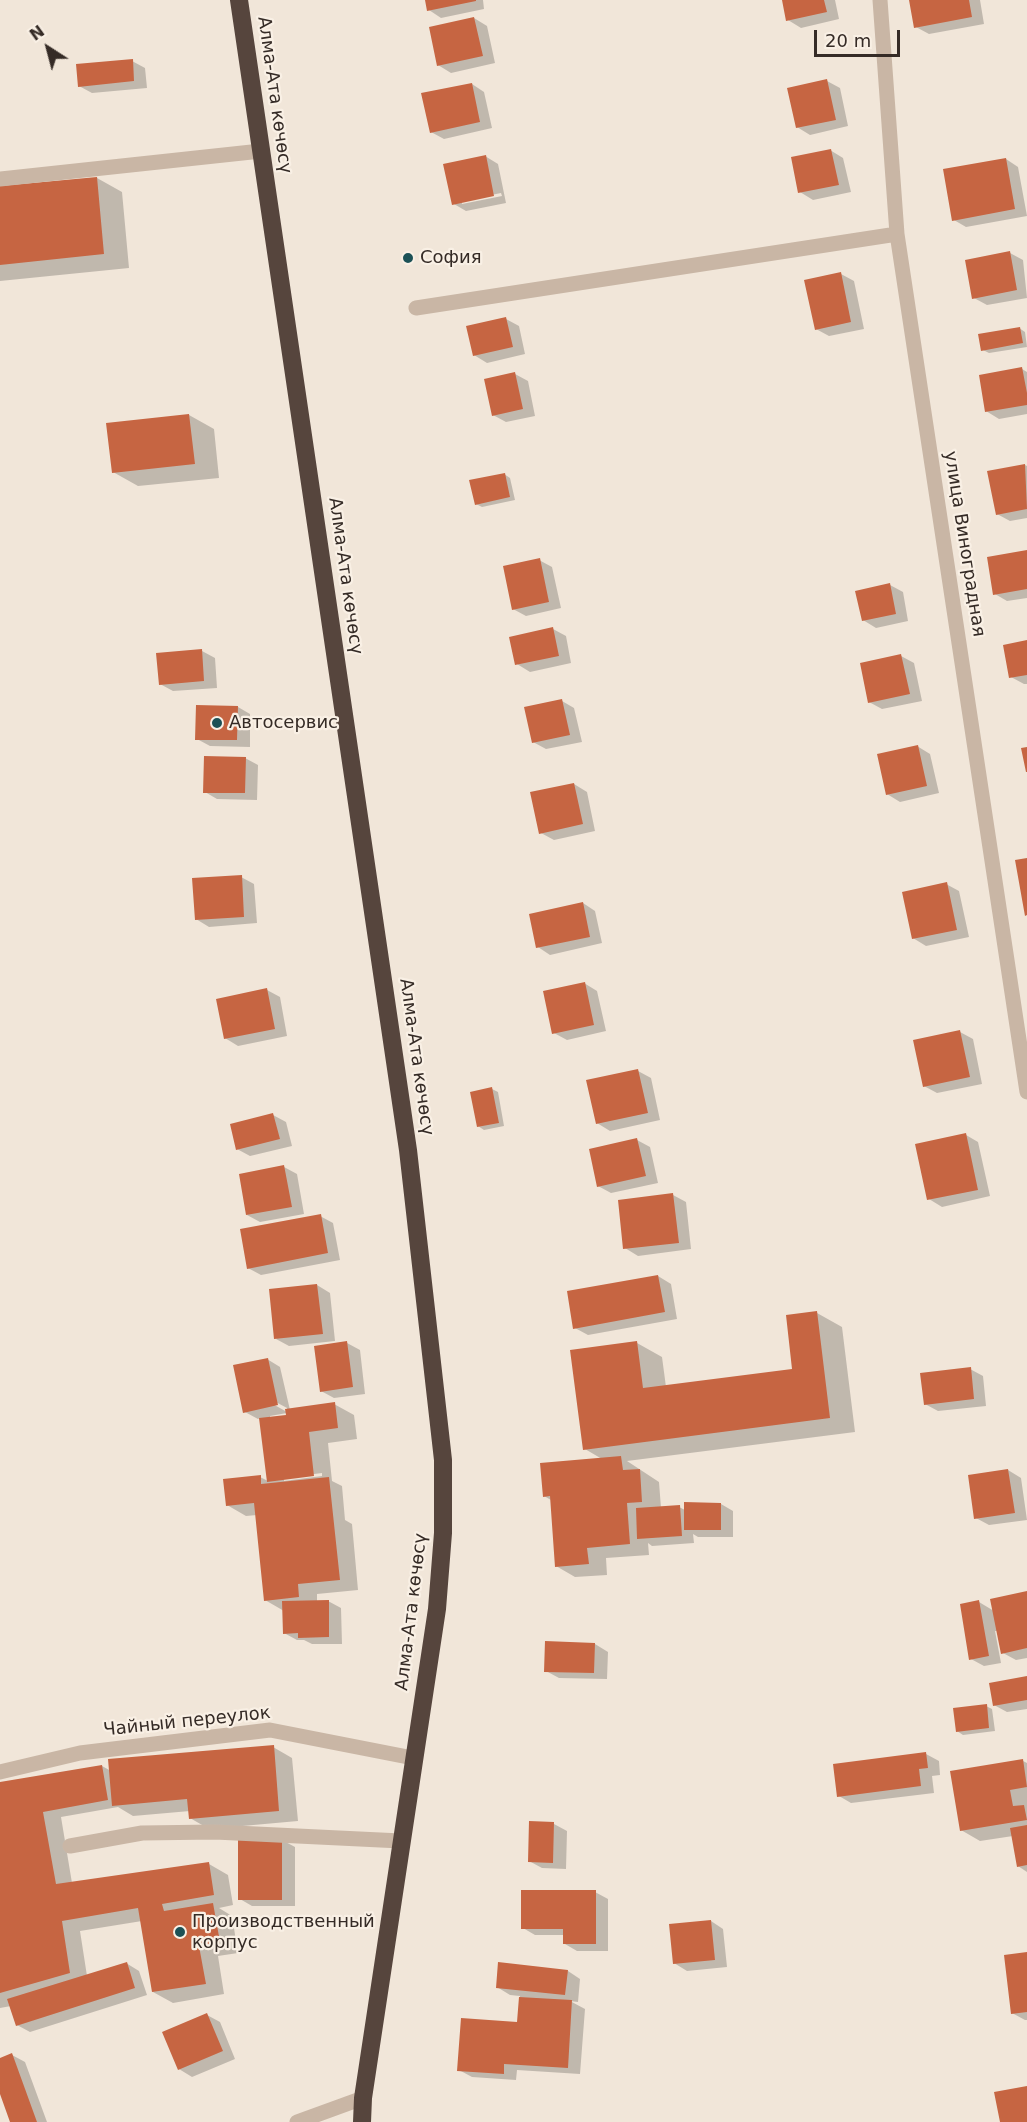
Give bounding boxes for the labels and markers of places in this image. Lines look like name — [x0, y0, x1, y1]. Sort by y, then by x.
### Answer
place label: София — [420, 247, 481, 269]
marker: София — [401, 251, 415, 265]
place label: Автосервис — [229, 712, 338, 734]
marker: Автосервис — [210, 716, 224, 730]
place label: Производственный корпус — [192, 1911, 375, 1954]
marker: Производственный корпус — [173, 1925, 187, 1939]

